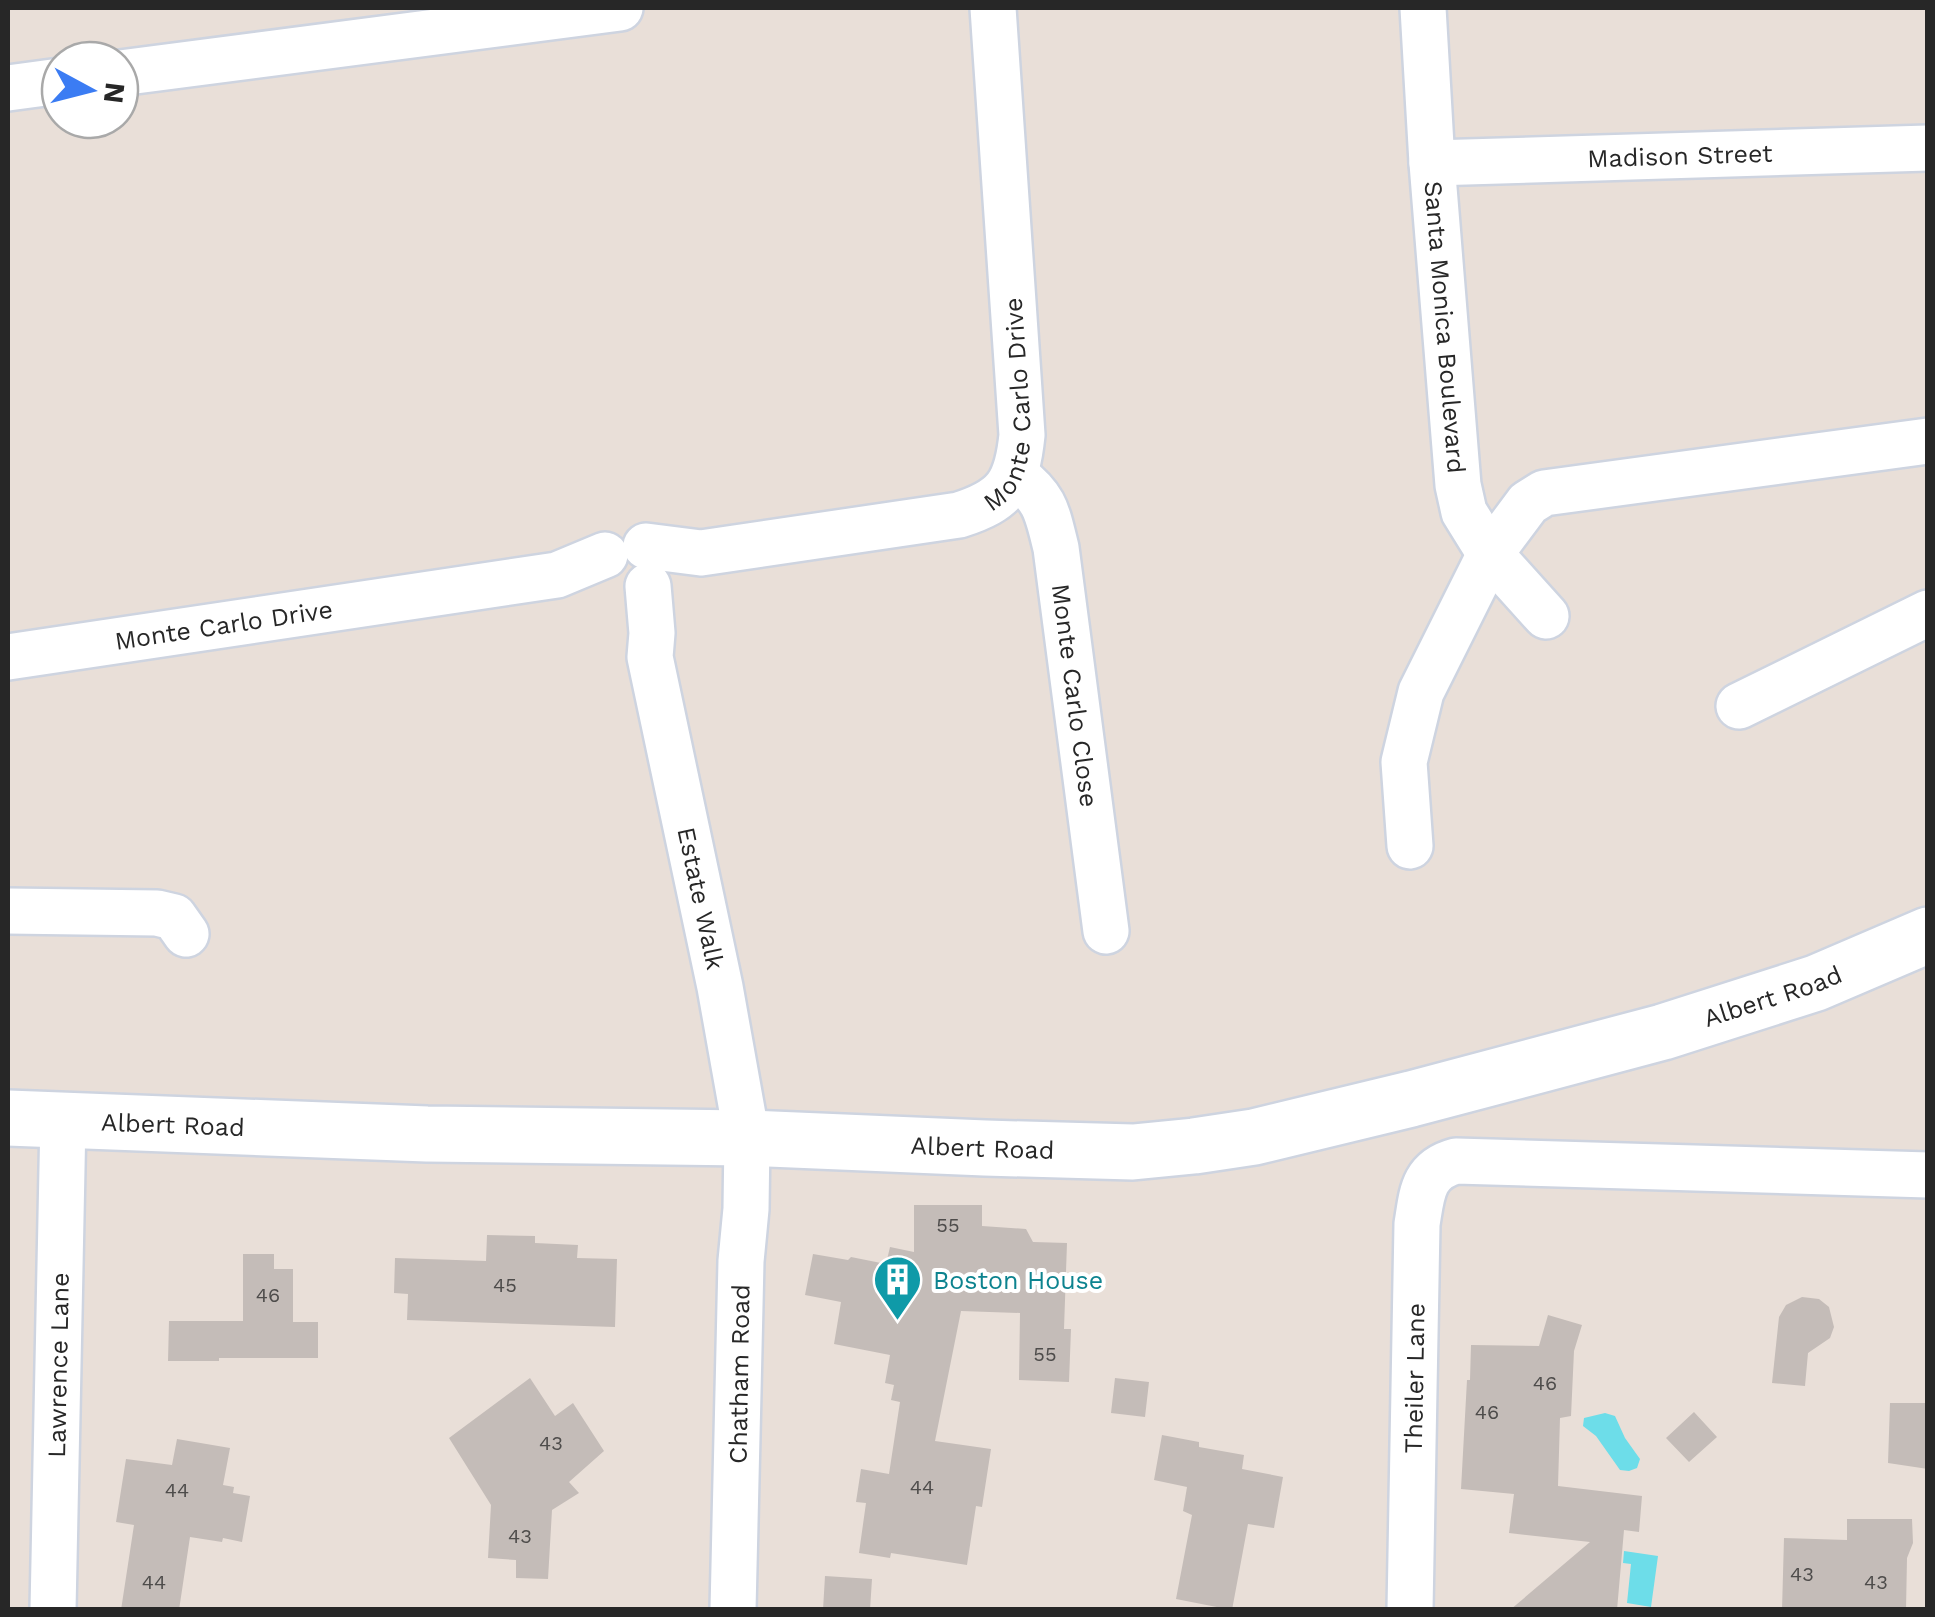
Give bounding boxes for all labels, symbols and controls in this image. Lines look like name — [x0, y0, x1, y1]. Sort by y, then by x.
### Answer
north arrow — [40, 40, 140, 140]
text: N — [97, 81, 132, 105]
street label: Madison Street — [1587, 139, 1773, 173]
street label: Santa Monica Boulevard — [1419, 180, 1471, 475]
street label: Monte Carlo Drive — [978, 297, 1037, 517]
street label: Monte Carlo Close — [1046, 582, 1104, 809]
street label: Monte Carlo Drive — [113, 595, 335, 656]
street label: Estate Walk — [671, 824, 730, 972]
street label: Albert Road — [1700, 960, 1846, 1033]
street label: Albert Road — [100, 1108, 245, 1142]
street label: Albert Road — [910, 1131, 1055, 1165]
house number: 55 — [936, 1213, 960, 1237]
building icon: Boston House — [872, 1254, 924, 1322]
place label: Boston House — [933, 1266, 1103, 1295]
street label: Lawrence Lane — [42, 1272, 75, 1458]
house number: 45 — [493, 1273, 517, 1297]
house number: 46 — [256, 1283, 280, 1307]
street label: Chatham Road — [723, 1284, 756, 1464]
street label: Theiler Lane — [1399, 1303, 1431, 1454]
house number: 55 — [1033, 1342, 1057, 1366]
house number: 46 — [1533, 1371, 1557, 1395]
house number: 46 — [1475, 1400, 1499, 1424]
house number: 43 — [539, 1431, 563, 1455]
house number: 44 — [910, 1475, 934, 1499]
house number: 44 — [165, 1478, 189, 1502]
house number: 43 — [508, 1524, 532, 1548]
house number: 43 — [1790, 1562, 1814, 1586]
house number: 44 — [142, 1570, 166, 1594]
house number: 43 — [1864, 1570, 1888, 1594]

